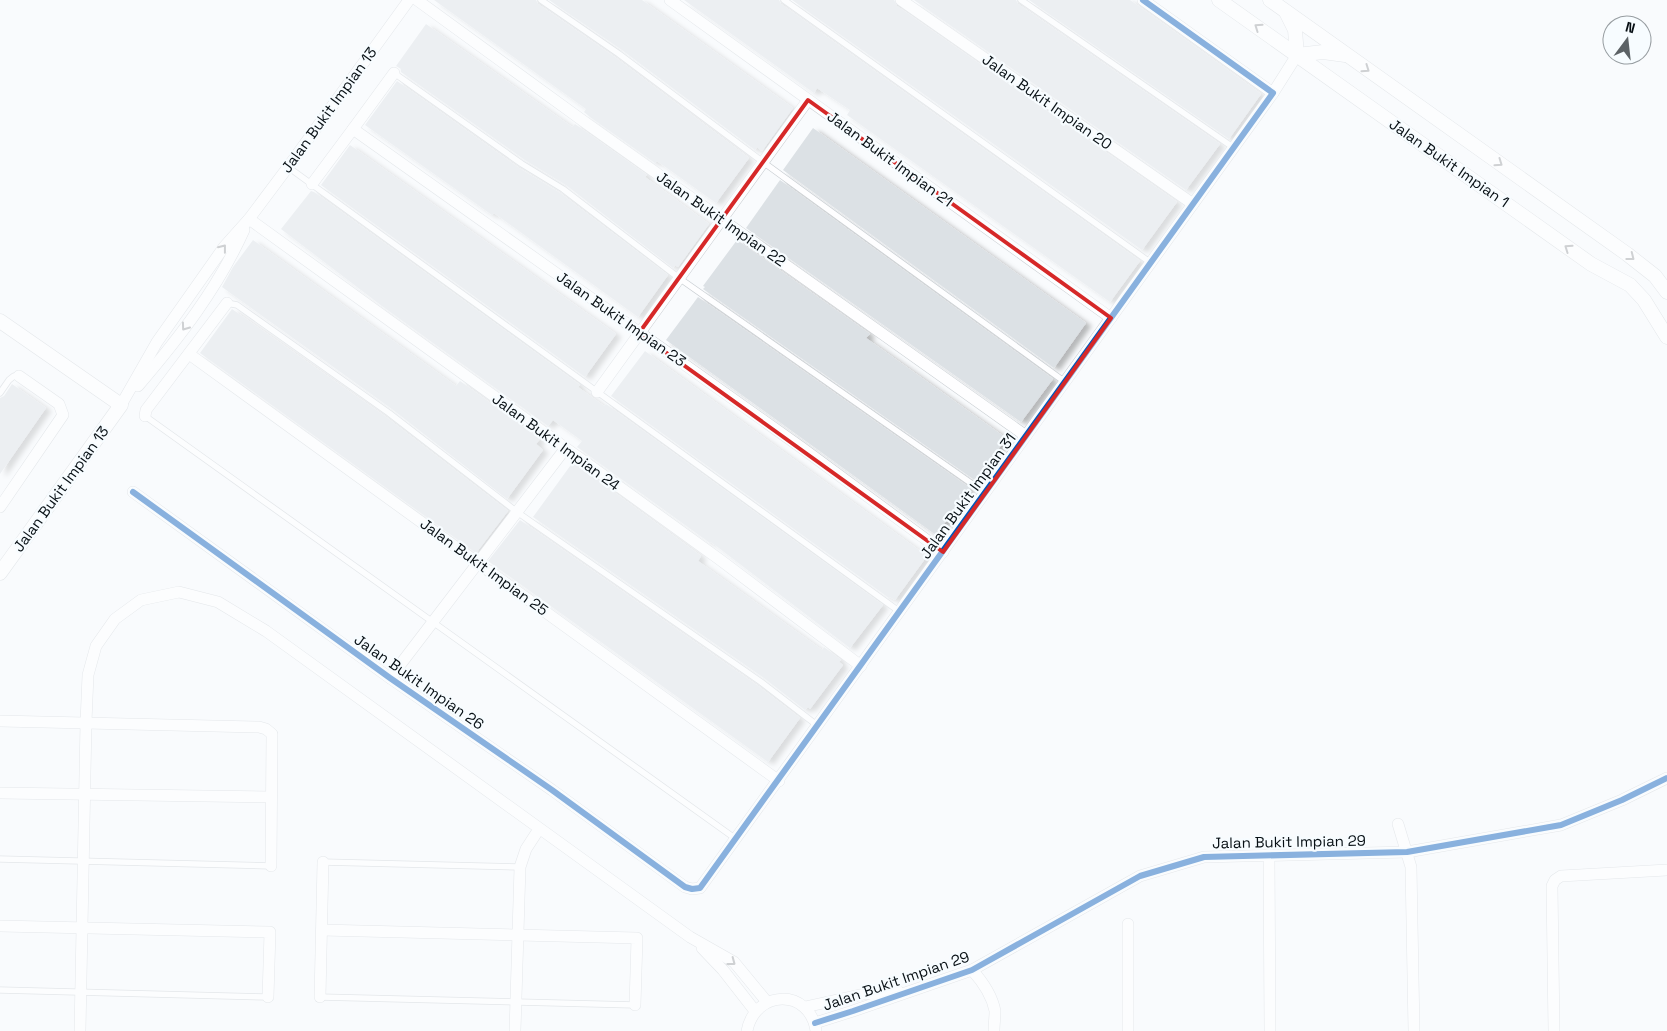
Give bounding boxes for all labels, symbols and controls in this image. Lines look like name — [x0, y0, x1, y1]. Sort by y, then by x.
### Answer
north arrow — [1602, 15, 1652, 65]
text: N — [1623, 18, 1637, 37]
one-way arrow — [1254, 24, 1264, 33]
street label: Jalan Bukit Impian 13 — [277, 43, 381, 176]
street label: Jalan Bukit Impian 20 — [979, 50, 1116, 154]
one-way arrow — [1360, 63, 1370, 72]
street label: Jalan Bukit Impian 21 — [824, 107, 957, 211]
street label: Jalan Bukit Impian 1 — [1386, 114, 1513, 211]
one-way arrow — [1493, 157, 1503, 166]
street label: Jalan Bukit Impian 22 — [653, 167, 790, 270]
one-way arrow — [218, 245, 227, 254]
one-way arrow — [1564, 245, 1574, 254]
one-way arrow — [1625, 252, 1634, 260]
street label: Jalan Bukit Impian 23 — [553, 267, 690, 370]
one-way arrow — [182, 322, 191, 331]
street label: Jalan Bukit Impian 24 — [489, 389, 624, 494]
street label: Jalan Bukit Impian 13 — [9, 422, 113, 555]
street label: Jalan Bukit Impian 31 — [916, 429, 1020, 562]
street label: Jalan Bukit Impian 25 — [417, 514, 552, 619]
street label: Jalan Bukit Impian 26 — [351, 630, 488, 734]
street label: Jalan Bukit Impian 29 — [1212, 831, 1366, 852]
street label: Jalan Bukit Impian 29 — [820, 946, 972, 1015]
one-way arrow — [726, 956, 736, 965]

